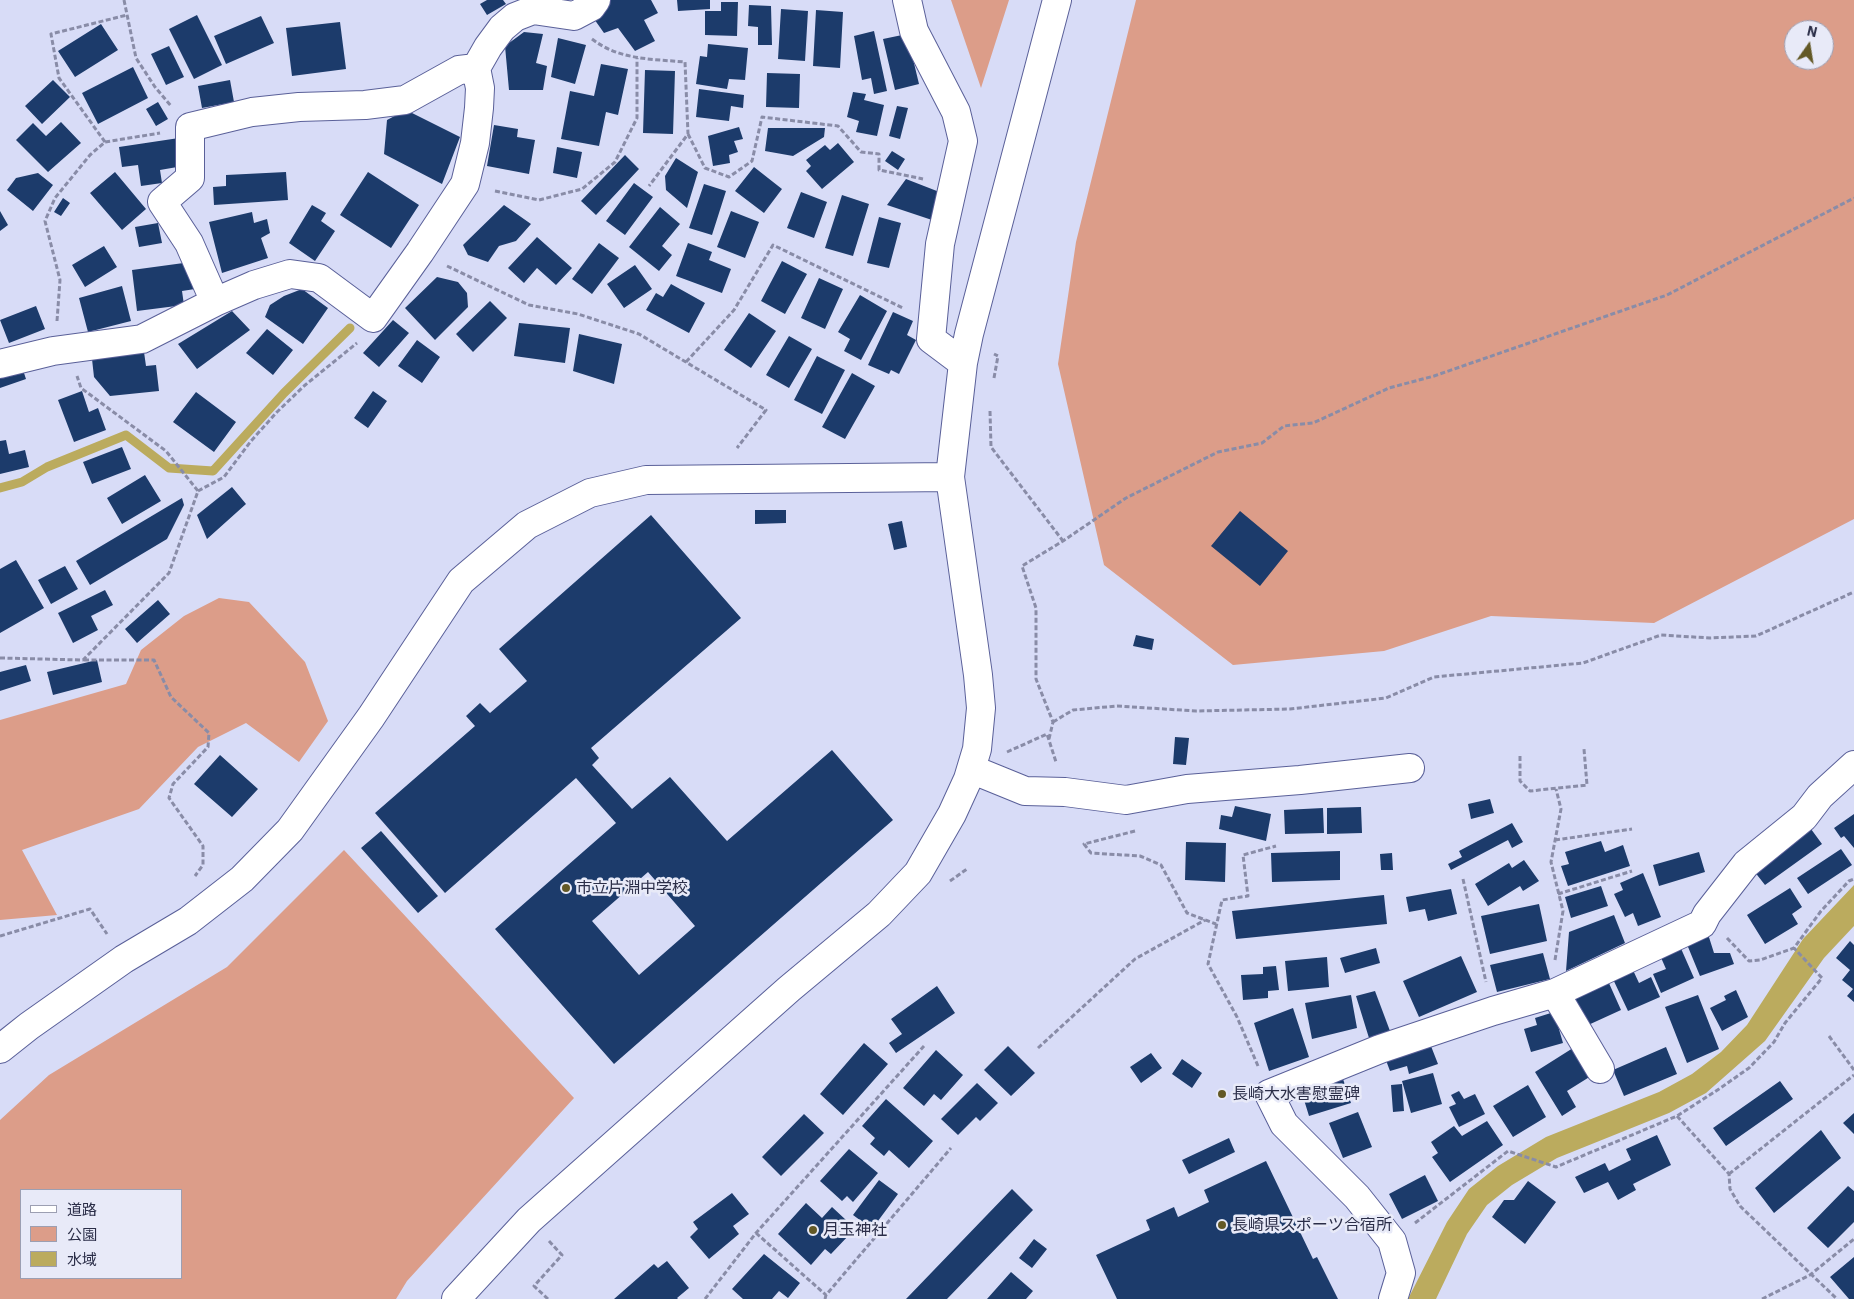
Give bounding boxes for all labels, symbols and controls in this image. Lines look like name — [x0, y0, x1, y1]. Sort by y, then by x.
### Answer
north arrow — [1784, 20, 1834, 70]
text: N — [1805, 21, 1819, 41]
place label: 市立片淵中学校 — [576, 878, 688, 898]
marker: 市立片淵中学校 — [560, 882, 572, 894]
place label: 長崎大水害慰霊碑 — [1232, 1084, 1360, 1104]
marker: 長崎大水害慰霊碑 — [1216, 1088, 1228, 1100]
legend — [20, 1189, 182, 1279]
text: 道路 — [67, 1200, 97, 1219]
place label: 長崎県スポーツ合宿所 — [1232, 1215, 1392, 1235]
marker: 長崎県スポーツ合宿所 — [1216, 1219, 1228, 1231]
place label: 月玉神社 — [823, 1220, 887, 1240]
marker: 月玉神社 — [807, 1224, 819, 1236]
text: 公園 — [67, 1225, 97, 1244]
text: 水域 — [67, 1250, 97, 1269]

